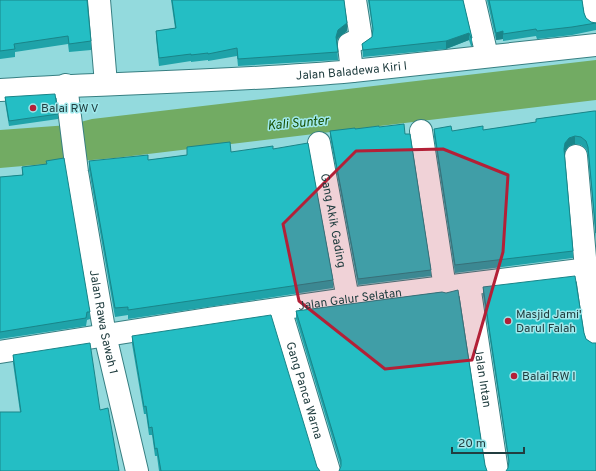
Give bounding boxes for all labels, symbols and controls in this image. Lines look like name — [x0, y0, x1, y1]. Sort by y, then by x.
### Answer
street label: Jalan Baladewa Kiri I — [295, 58, 408, 85]
place label: Balai RW V — [41, 101, 99, 117]
marker: Balai RW V — [28, 103, 38, 113]
water label: Kali Sunter — [267, 113, 331, 135]
street label: Gang Akik Gading — [316, 172, 349, 269]
street label: Jalan Rawa Sawah 1 — [85, 269, 121, 376]
street label: Jalan Galur Selatan — [297, 285, 403, 315]
place label: Masjid Jami' Darul Falah — [516, 307, 582, 337]
marker: Masjid Jami' Darul Falah — [503, 316, 513, 326]
street label: Gang Panca Warna — [281, 340, 326, 441]
street label: Jalan Intan — [470, 347, 494, 409]
place label: Balai RW I — [522, 369, 576, 385]
marker: Balai RW I — [509, 371, 519, 381]
scale bar — [452, 429, 524, 455]
text: 20 m — [458, 436, 486, 452]

